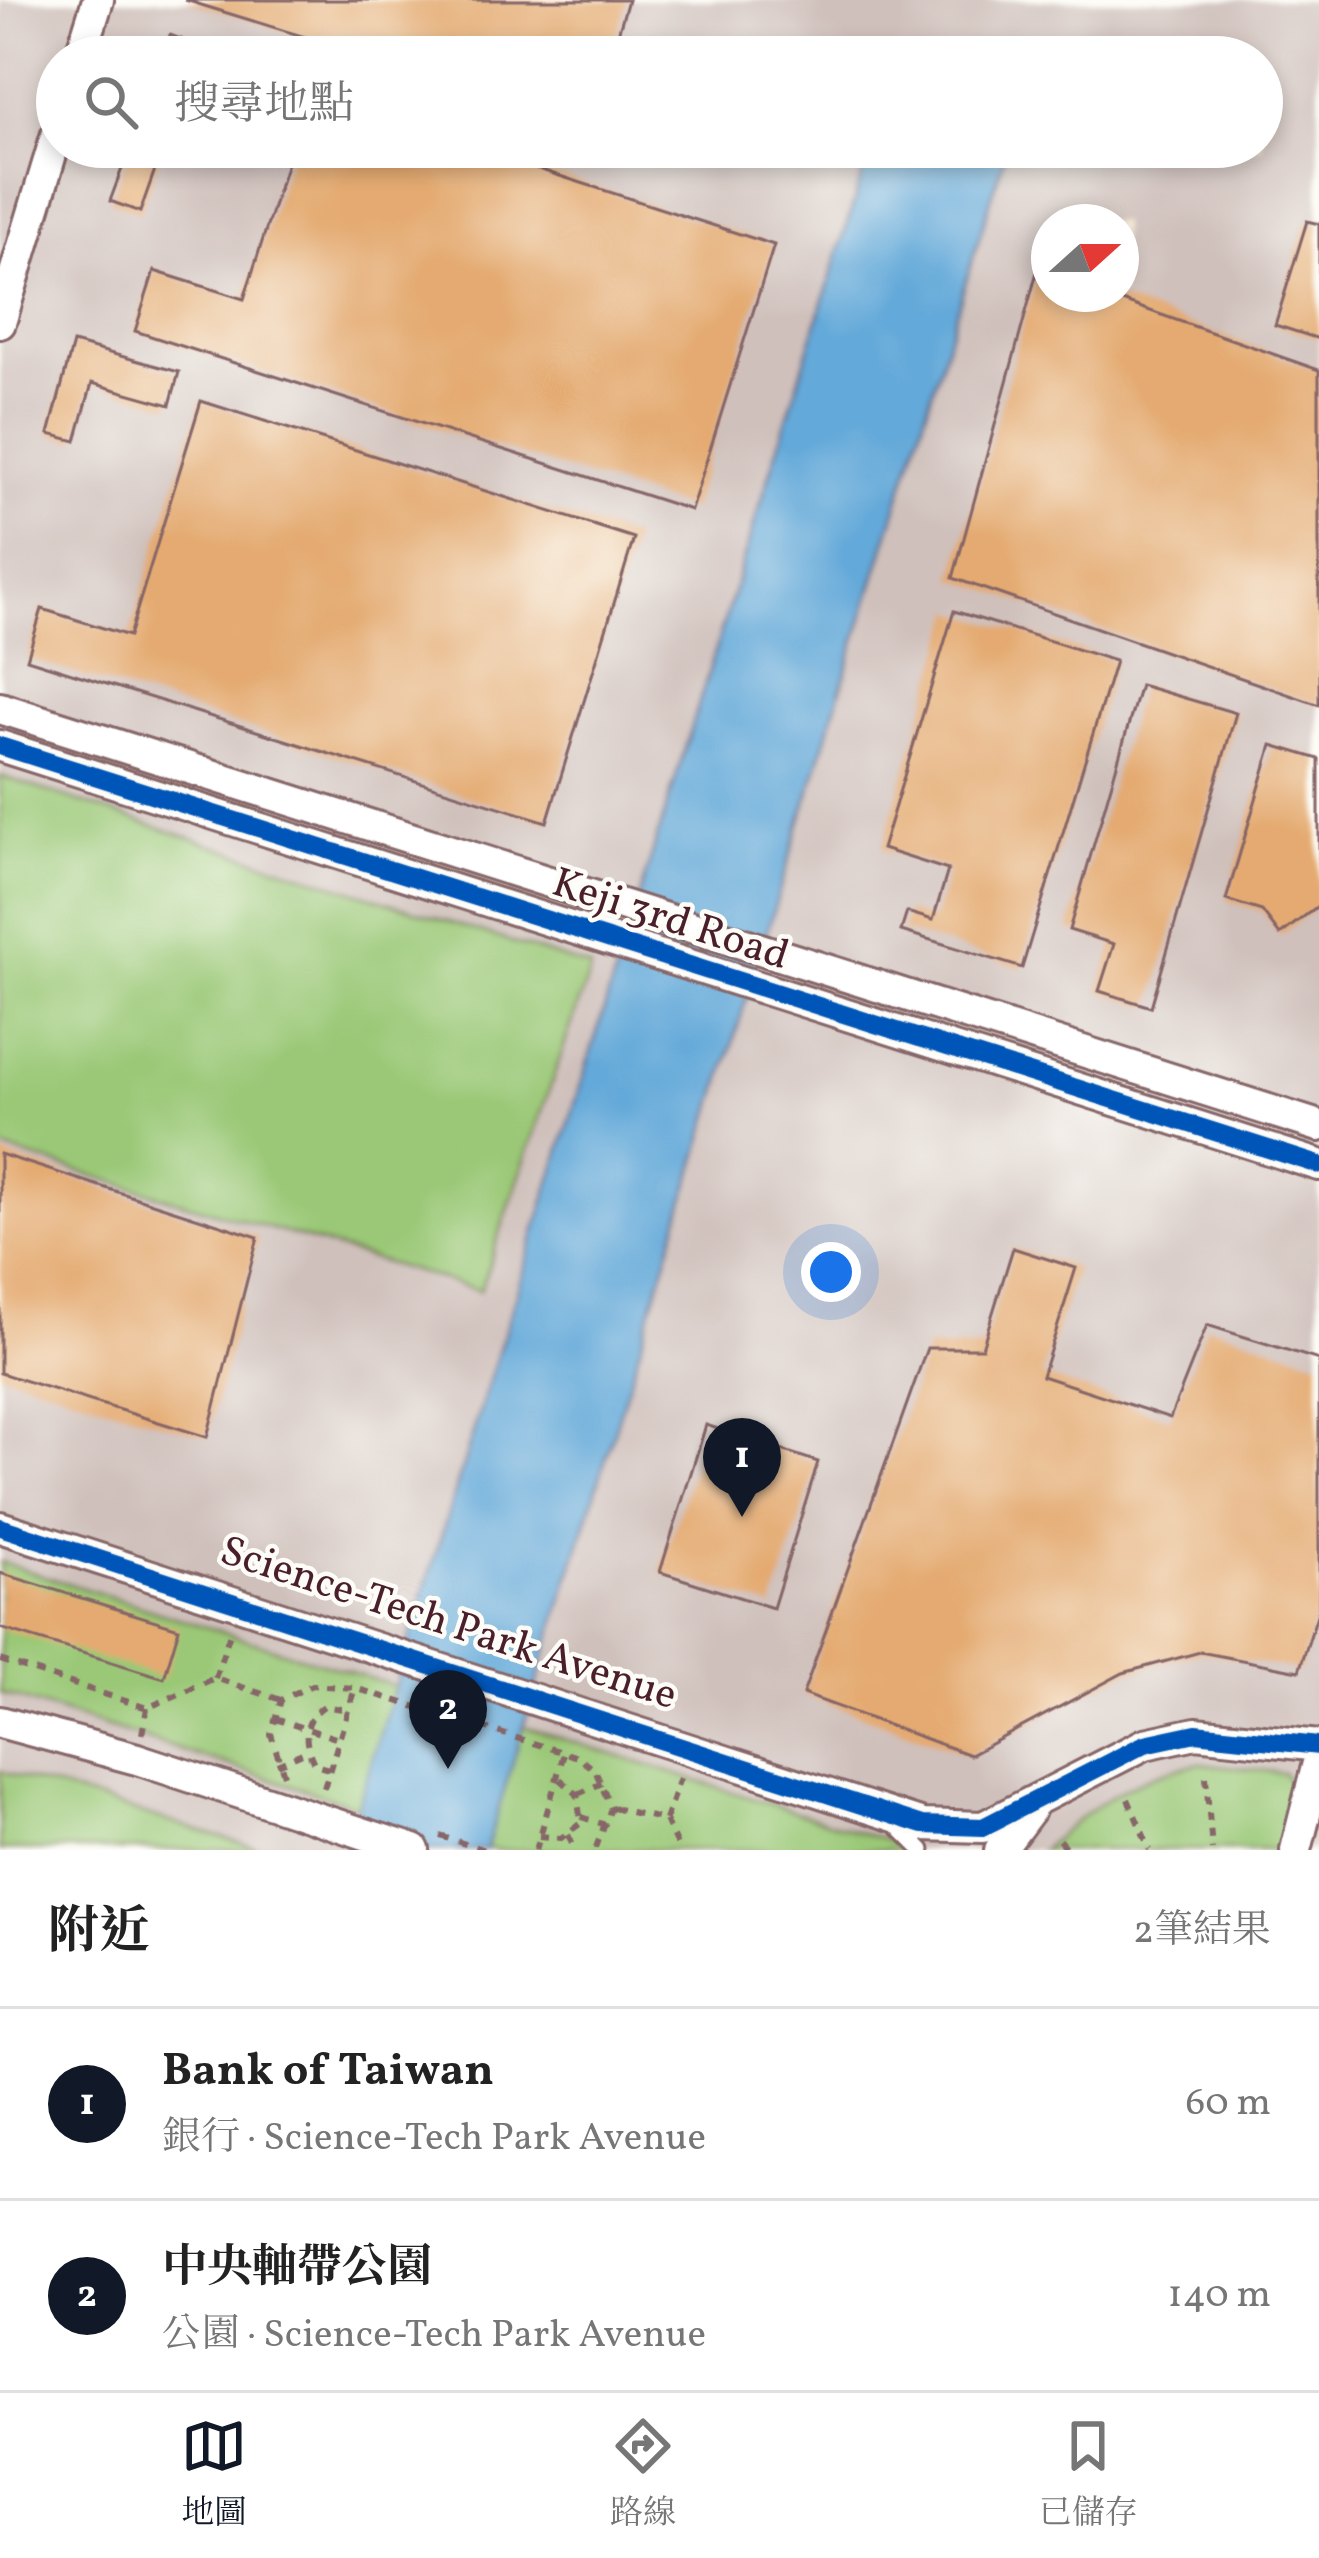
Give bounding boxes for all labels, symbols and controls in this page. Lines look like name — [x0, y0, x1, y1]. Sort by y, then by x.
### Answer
search box — [36, 36, 1283, 168]
icon: search — [78, 69, 144, 135]
text: 搜尋地點 — [174, 75, 354, 138]
north arrow — [1031, 204, 1139, 312]
street label: Keji 3rd Road — [544, 855, 796, 987]
your location — [801, 1242, 861, 1302]
pin: 1 — [703, 1418, 781, 1517]
street label: Science-Tech Park Avenue — [212, 1523, 684, 1727]
pin: 2 — [409, 1670, 487, 1769]
text: 附近 — [48, 1898, 150, 1969]
text: 2筆結果 — [1133, 1905, 1271, 1959]
text: Bank of Taiwan — [162, 2041, 494, 2104]
text: 1 — [79, 2077, 95, 2131]
text: 60 m — [1186, 2077, 1271, 2131]
text: 銀行 · Science-Tech Park Avenue — [162, 2112, 706, 2166]
text: 中央軸帶公園 — [162, 2238, 432, 2301]
text: 2 — [77, 2269, 97, 2323]
text: 140 m — [1168, 2269, 1271, 2323]
text: 公園 · Science-Tech Park Avenue — [162, 2309, 706, 2363]
tab: 地圖 — [181, 2413, 247, 2538]
tab: 路線 — [610, 2413, 676, 2538]
tab: 已儲存 — [1039, 2413, 1138, 2538]

